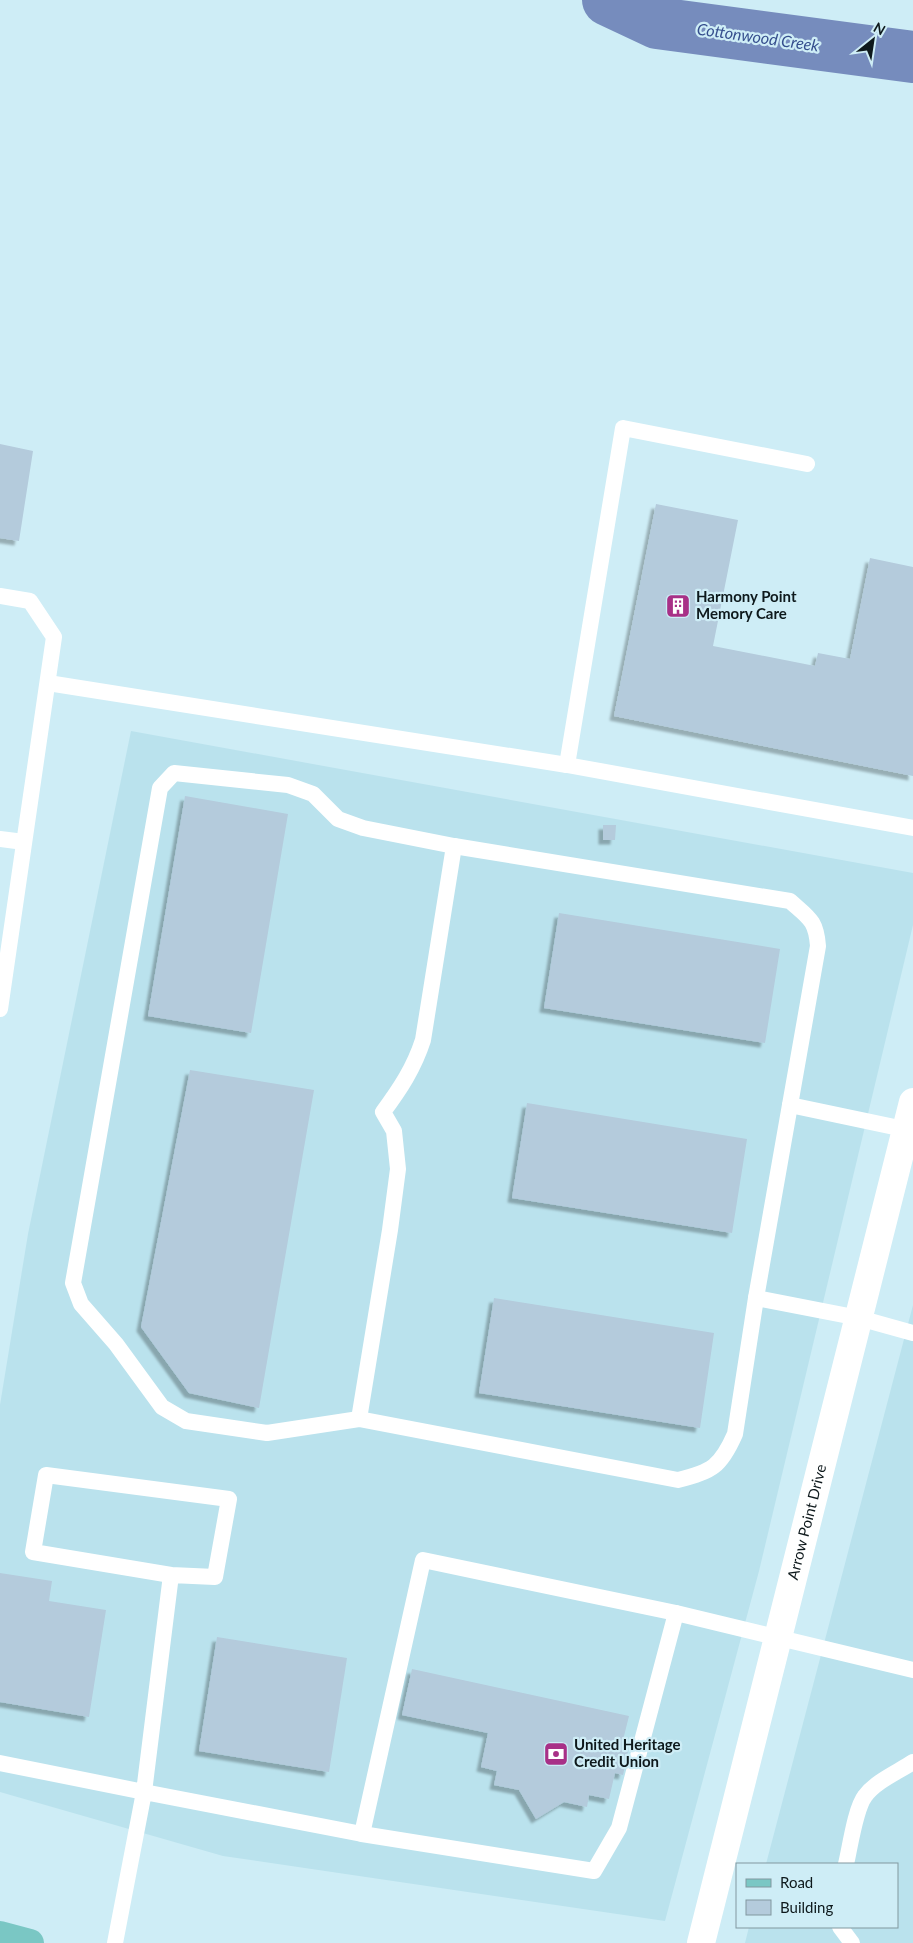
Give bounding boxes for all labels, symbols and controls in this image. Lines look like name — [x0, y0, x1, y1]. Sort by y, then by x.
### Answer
north arrow — [848, 15, 898, 65]
text: N — [871, 18, 889, 38]
water label: Cottonwood Creek — [696, 19, 821, 55]
place label: Harmony Point Memory Care — [696, 587, 797, 622]
building icon: Harmony Point Memory Care — [665, 593, 691, 619]
street label: Arrow Point Drive — [783, 1462, 829, 1582]
place label: United Heritage Credit Union — [574, 1735, 681, 1770]
bank icon: United Heritage Credit Union — [543, 1741, 569, 1767]
legend — [736, 1863, 898, 1928]
text: Road — [780, 1873, 813, 1891]
text: Building — [780, 1898, 833, 1916]

